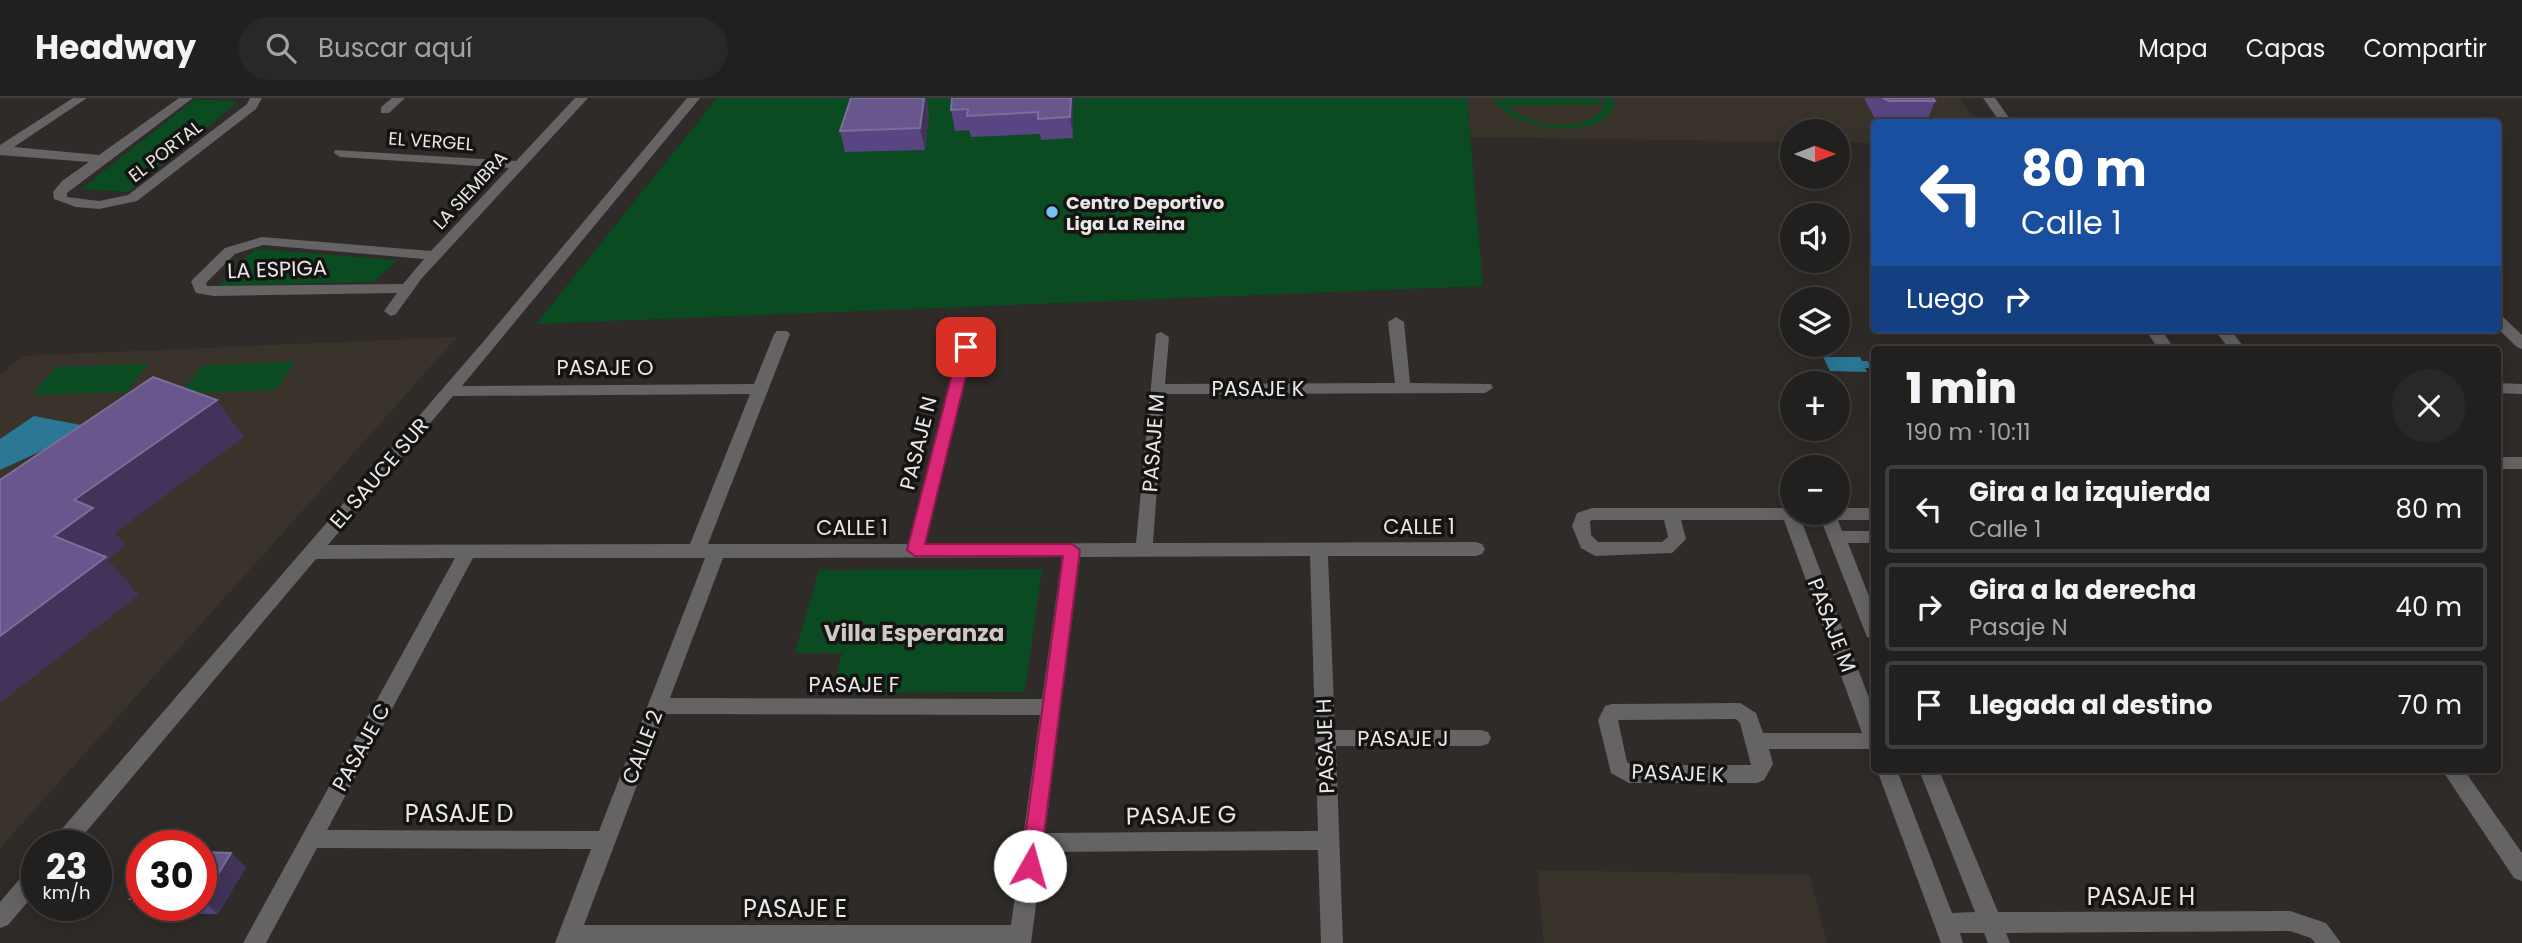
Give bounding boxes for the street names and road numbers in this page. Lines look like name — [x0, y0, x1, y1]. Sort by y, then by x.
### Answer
street label: EL PORTAL — [123, 114, 207, 188]
street label: EL VERGEL — [388, 126, 475, 156]
street label: LA SIEMBRA — [427, 145, 513, 235]
street label: LA ESPIGA — [227, 253, 327, 285]
street label: PASAJE O — [557, 353, 653, 382]
street label: PASAJE K — [1212, 374, 1305, 403]
street label: PASAJE N — [892, 393, 944, 493]
street label: PASAJE M — [1135, 393, 1171, 493]
street label: EL SAUCE SUR — [323, 411, 435, 535]
street label: CALLE 1 — [1383, 512, 1455, 541]
street label: CALLE 1 — [816, 513, 888, 542]
street label: PASAJE M — [1801, 574, 1863, 676]
street label: PASAJE F — [809, 670, 899, 699]
street label: PASAJE C — [325, 698, 397, 796]
street label: PASAJE H — [1309, 698, 1341, 794]
street label: CALLE 2 — [615, 706, 669, 788]
street label: PASAJE J — [1357, 724, 1449, 753]
street label: PASAJE K — [1631, 757, 1725, 789]
street label: PASAJE D — [405, 797, 513, 830]
street label: PASAJE G — [1125, 798, 1237, 832]
street label: PASAJE H — [2087, 880, 2195, 913]
street label: PASAJE E — [743, 892, 847, 925]

